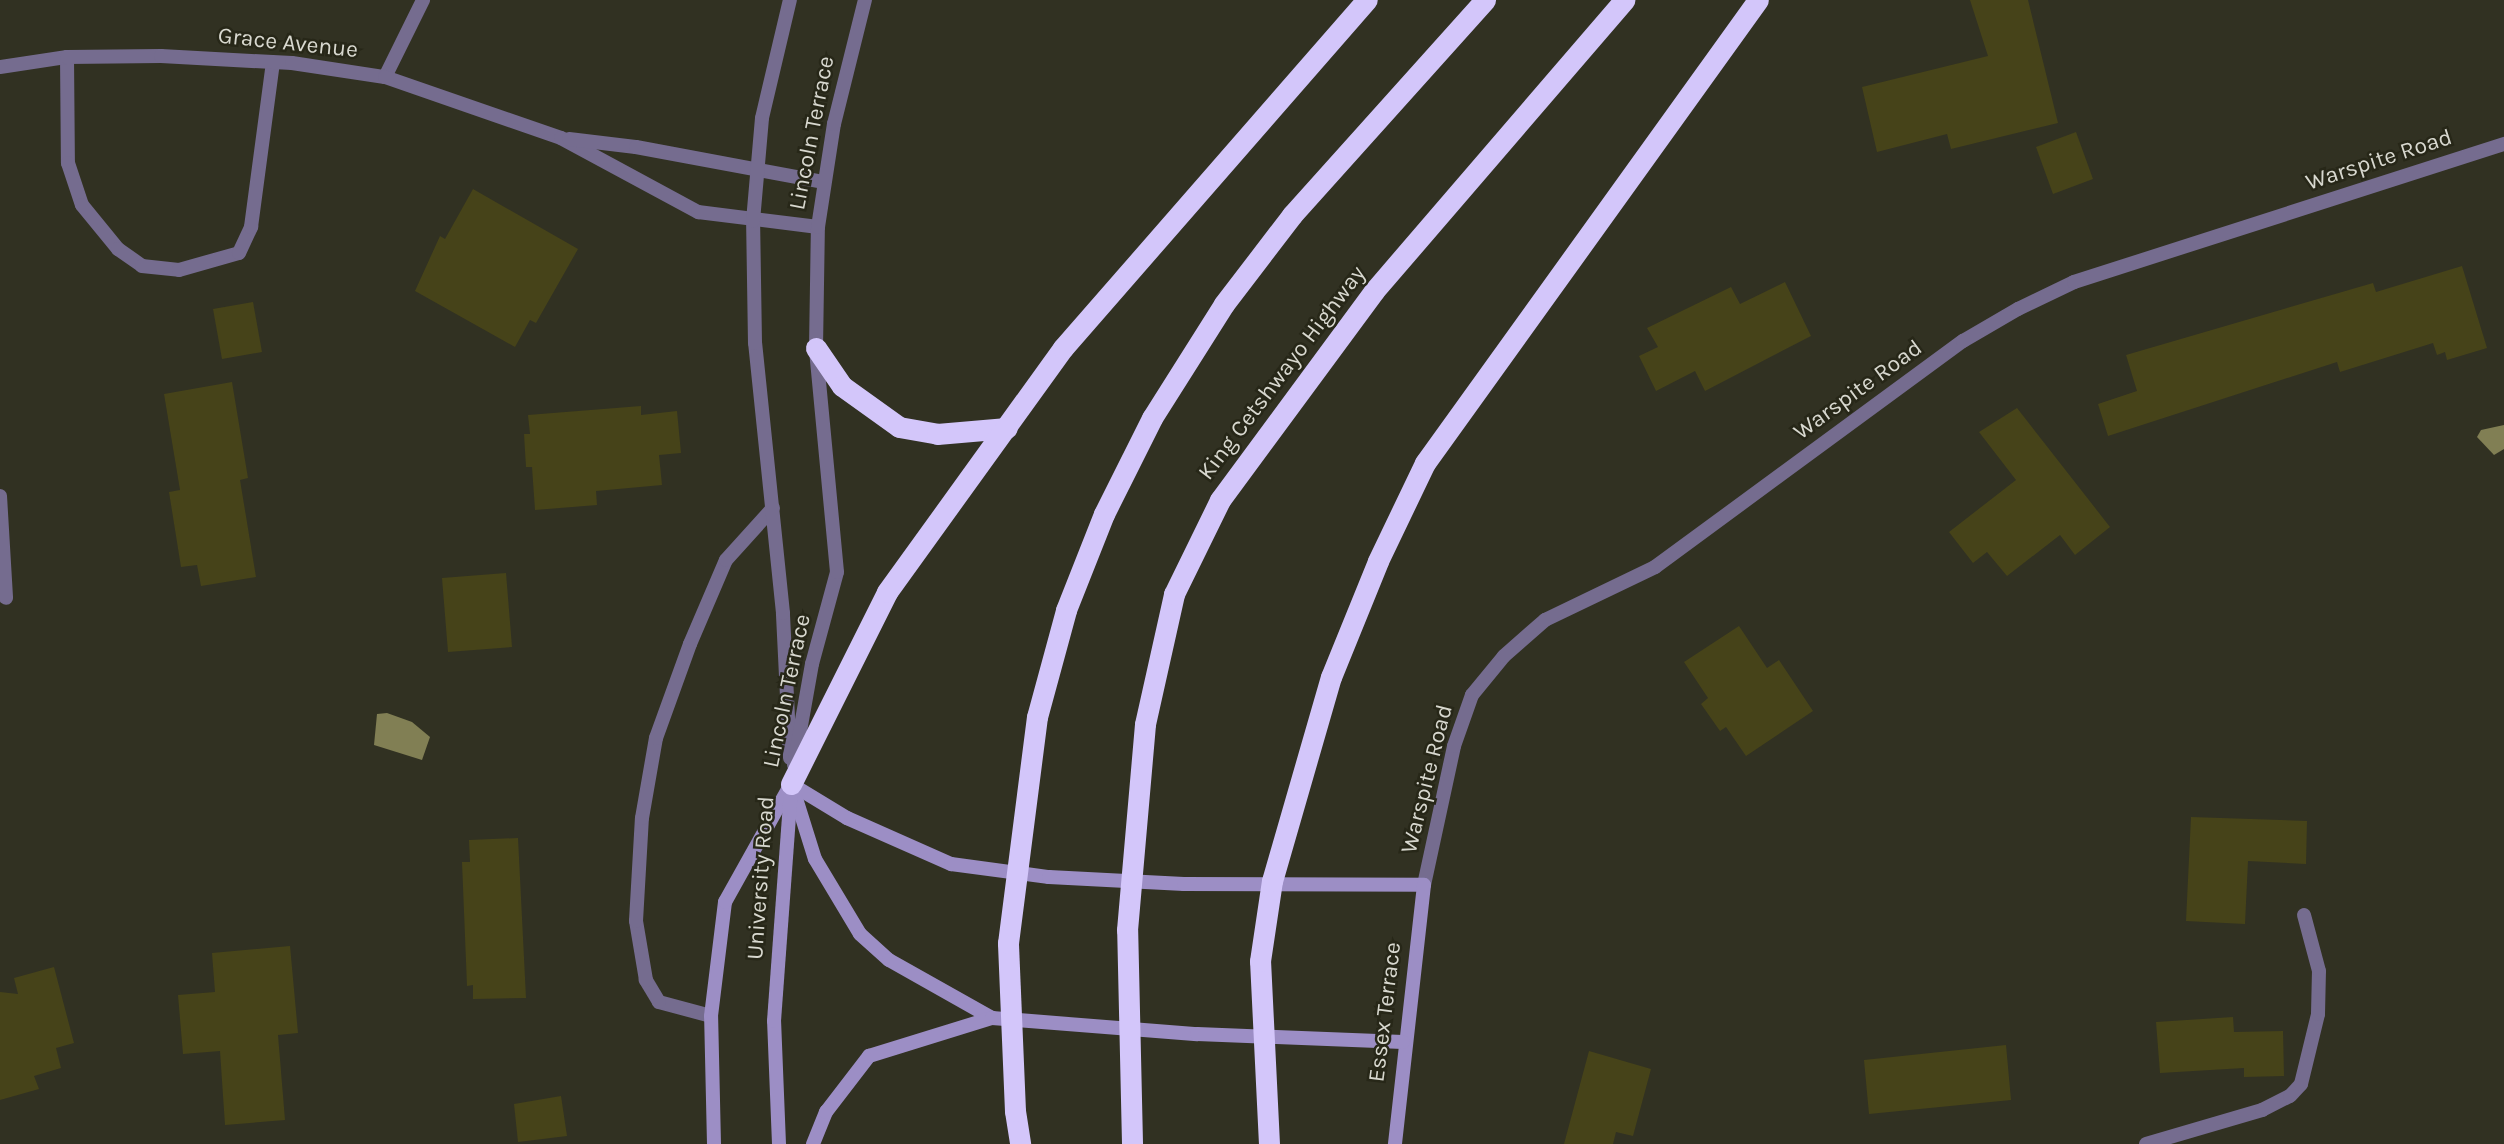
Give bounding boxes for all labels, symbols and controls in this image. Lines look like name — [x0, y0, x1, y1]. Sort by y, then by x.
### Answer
street label: Grace Avenue — [217, 22, 359, 64]
street label: Lincoln Terrace — [784, 54, 840, 212]
street label: Warspite Road — [2302, 123, 2456, 197]
street label: King Cetshwayo Highway — [1192, 261, 1372, 485]
street label: Warspite Road — [1788, 334, 1928, 446]
street label: Lincoln Terrace — [757, 612, 817, 770]
street label: Warspite Road — [1395, 702, 1459, 856]
street label: University Road — [742, 795, 780, 961]
street label: Essex Terrace — [1363, 940, 1407, 1084]

